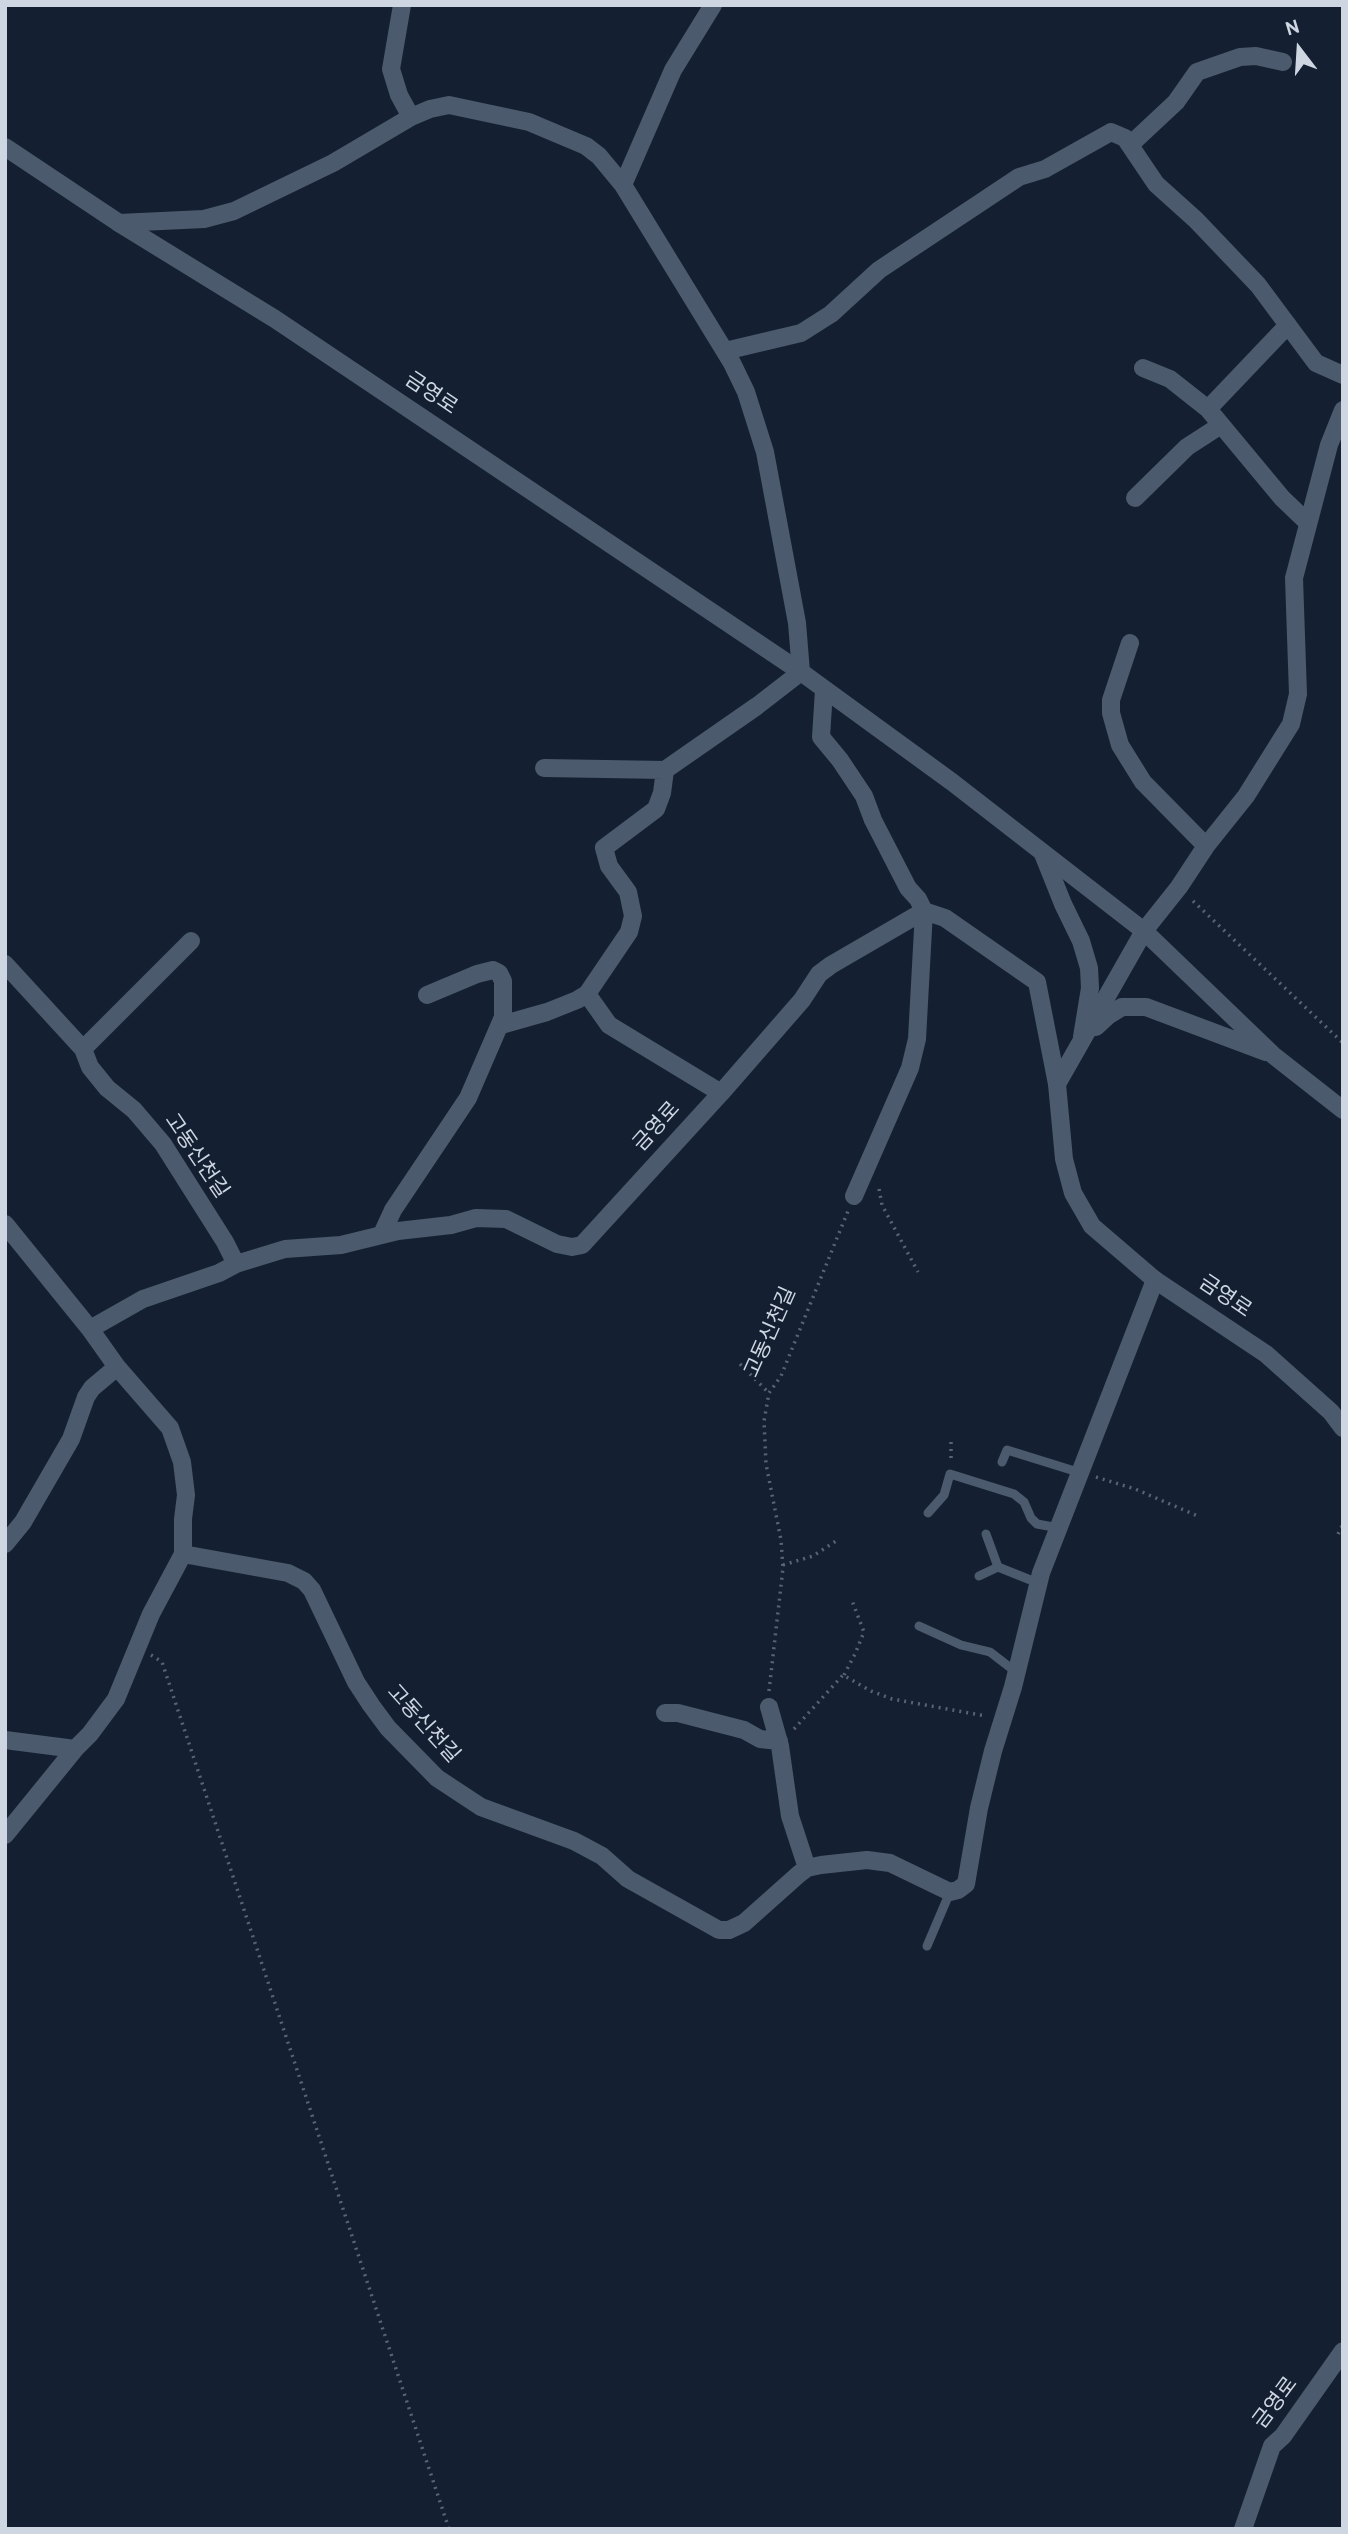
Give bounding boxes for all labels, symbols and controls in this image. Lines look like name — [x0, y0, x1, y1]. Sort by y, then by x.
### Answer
north arrow — [1264, 14, 1334, 84]
text: N — [1283, 15, 1303, 42]
street label: 금영로 — [399, 368, 461, 422]
street label: 금영로 — [629, 1098, 687, 1158]
street label: 고동신천길 — [158, 1110, 232, 1204]
street label: 금영로 — [1193, 1271, 1255, 1325]
street label: 고동신천길 — [741, 1284, 803, 1382]
street label: 고동신천길 — [380, 1681, 464, 1769]
street label: 금영로 — [1249, 2373, 1305, 2435]

